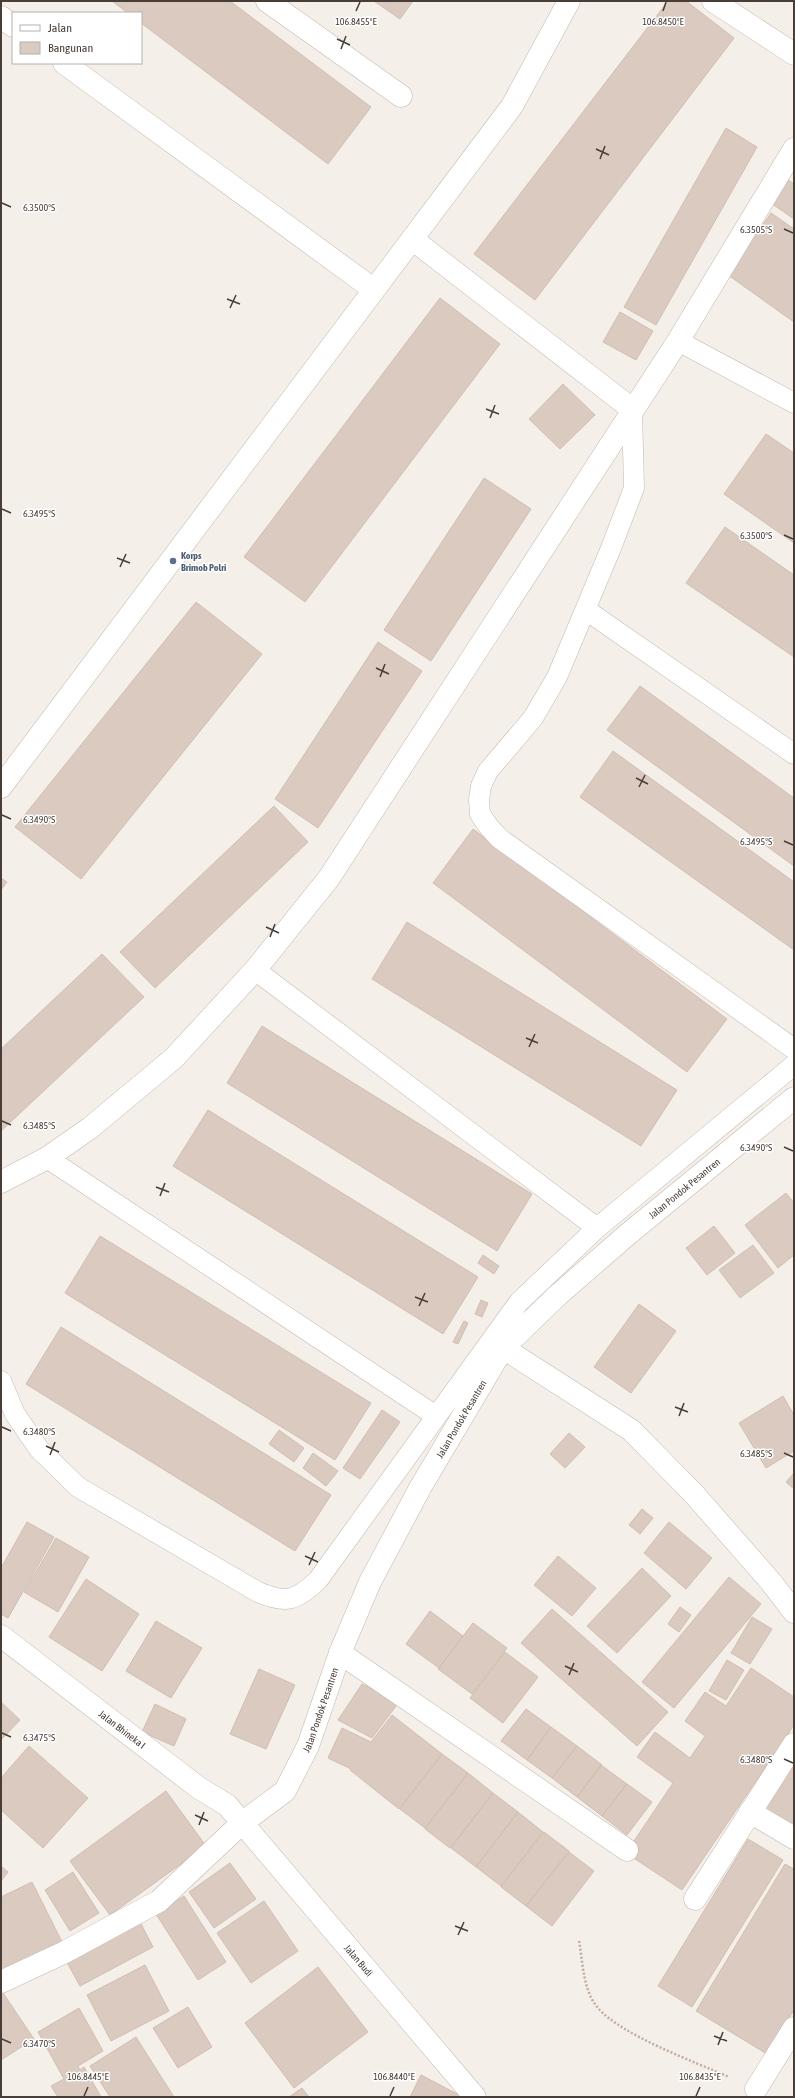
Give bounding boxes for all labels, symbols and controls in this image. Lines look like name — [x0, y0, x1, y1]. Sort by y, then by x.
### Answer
legend — [12, 12, 142, 64]
text: 106.8455°E — [335, 16, 378, 27]
text: 106.8450°E — [642, 16, 685, 27]
text: Jalan — [48, 21, 72, 35]
text: Bangunan — [48, 41, 93, 55]
text: 6.3500°S — [23, 202, 55, 213]
text: 6.3505°S — [740, 224, 772, 235]
text: 6.3495°S — [23, 508, 55, 519]
text: 6.3500°S — [740, 530, 772, 541]
place label: Korps Brimob Polri — [181, 550, 226, 573]
marker: Korps Brimob Polri — [168, 556, 178, 566]
text: 6.3490°S — [23, 814, 55, 825]
text: 6.3495°S — [740, 836, 772, 847]
text: 6.3485°S — [23, 1120, 55, 1131]
text: 6.3490°S — [740, 1142, 772, 1153]
street label: Jalan Pondok Pesantren — [646, 1156, 722, 1221]
street label: Jalan Pondok Pesantren — [434, 1378, 488, 1460]
text: 6.3480°S — [23, 1426, 55, 1437]
text: 6.3485°S — [740, 1448, 772, 1459]
street label: Jalan Pondok Pesantren — [300, 1666, 340, 1754]
street label: Jalan Bhineka I — [97, 1708, 148, 1750]
text: 6.3475°S — [23, 1732, 55, 1743]
text: 6.3480°S — [740, 1754, 772, 1765]
street label: Jalan Budi — [342, 1942, 375, 1978]
text: 6.3470°S — [23, 2038, 55, 2049]
text: 106.8445°E — [67, 2071, 110, 2082]
text: 106.8440°E — [373, 2071, 416, 2082]
text: 106.8435°E — [679, 2071, 722, 2082]

